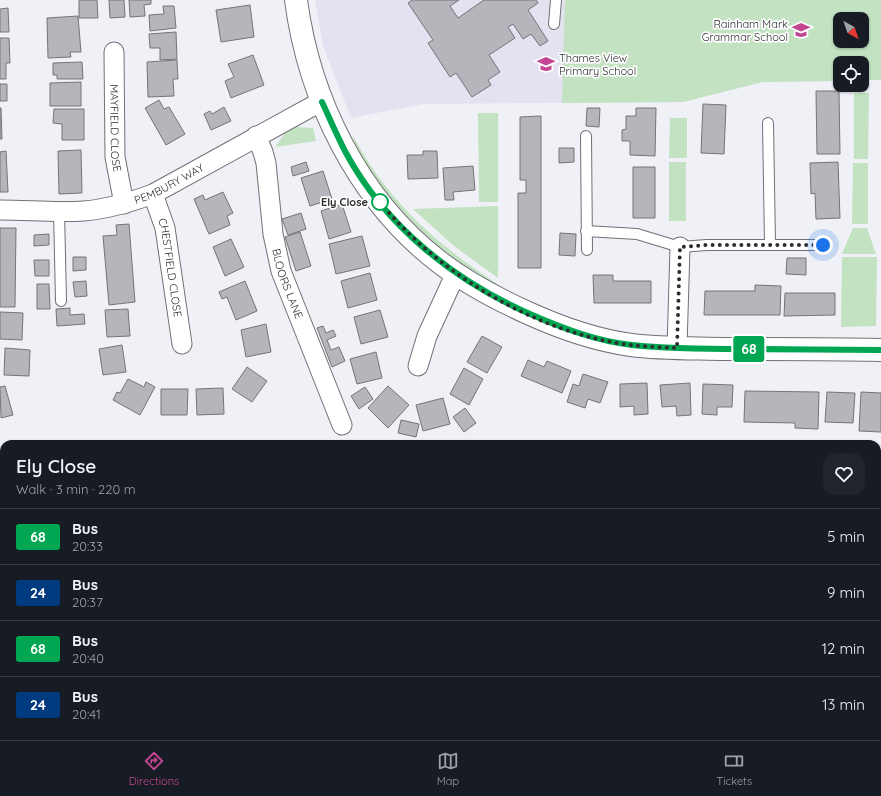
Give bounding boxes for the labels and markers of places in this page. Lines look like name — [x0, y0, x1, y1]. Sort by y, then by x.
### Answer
place label: Rainham Mark Grammar School — [702, 17, 788, 44]
school or university icon: Rainham Mark Grammar School — [791, 20, 811, 40]
place label: Thames View Primary School — [559, 51, 636, 78]
school or university icon: Thames View Primary School — [536, 54, 556, 74]
marker: Ely Close — [371, 193, 389, 211]
place label: Ely Close — [321, 195, 369, 209]

